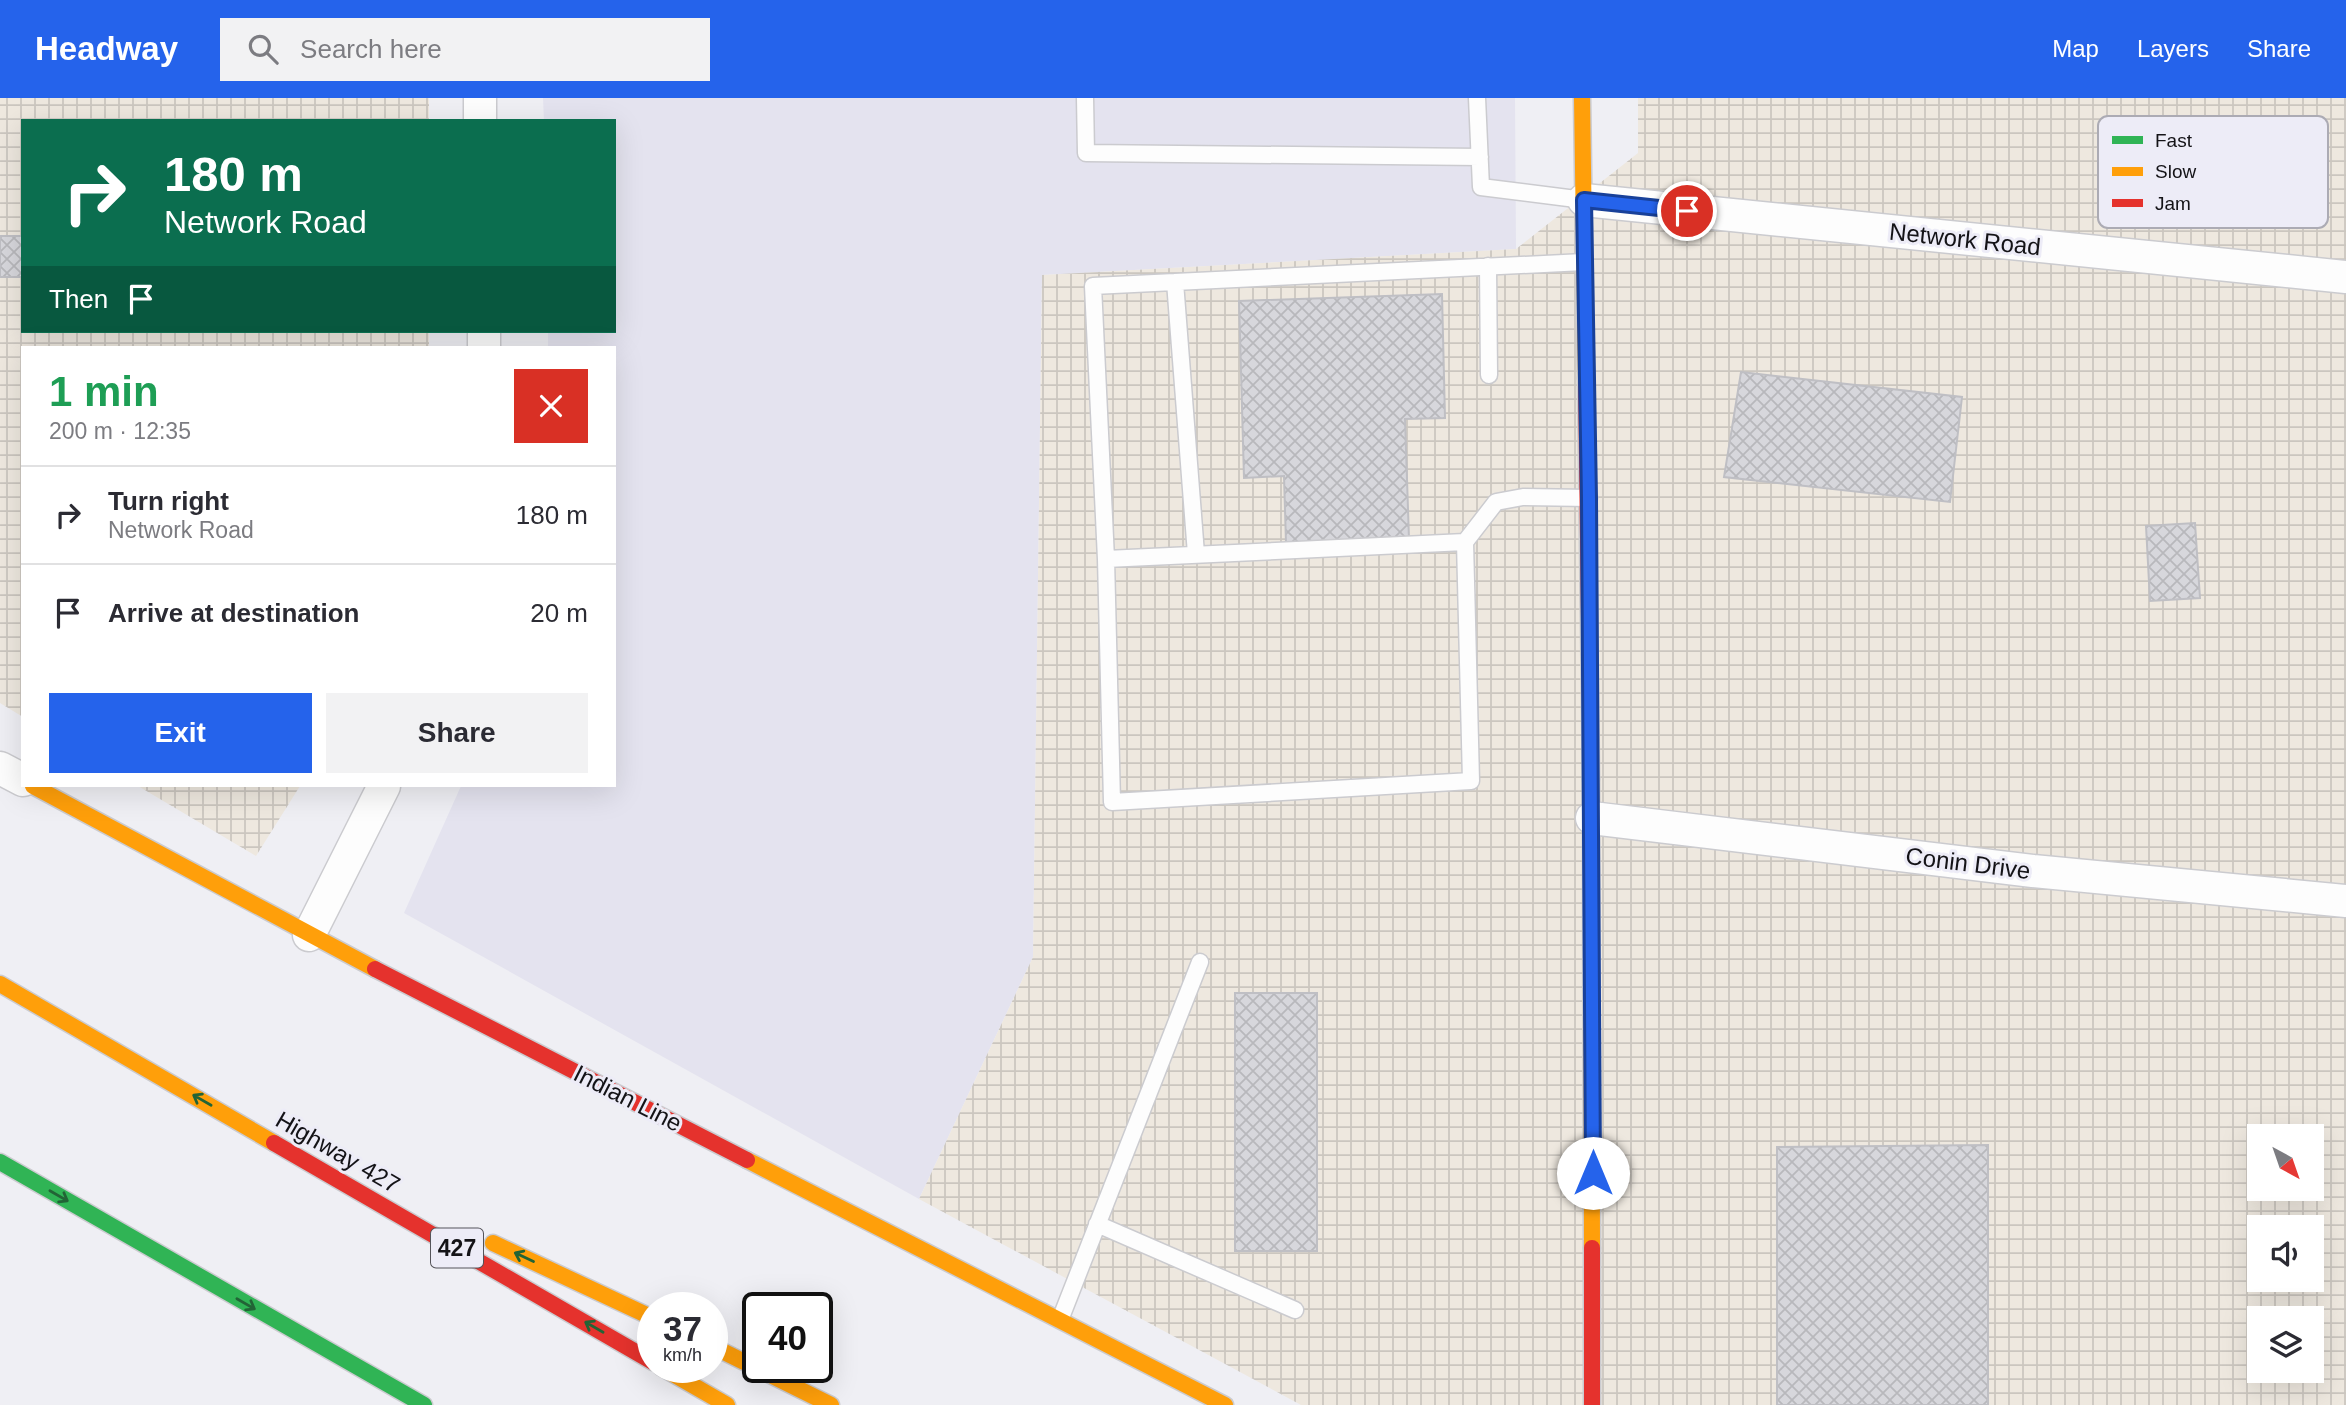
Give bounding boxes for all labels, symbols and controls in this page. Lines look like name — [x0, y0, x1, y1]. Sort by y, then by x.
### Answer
search box — [220, 18, 710, 81]
text: Headway — [35, 30, 178, 67]
icon: search — [244, 30, 282, 68]
text: Search here — [300, 34, 442, 64]
text: Map — [2052, 35, 2099, 62]
text: Layers — [2137, 35, 2209, 62]
text: Share — [2247, 35, 2311, 62]
legend — [2098, 116, 2328, 228]
text: Fast — [2155, 130, 2193, 151]
icon: right — [49, 147, 140, 238]
text: 180 m — [164, 147, 303, 201]
text: Slow — [2155, 161, 2196, 182]
pin — [1657, 181, 1717, 241]
icon: arrive — [1668, 192, 1706, 230]
text: Jam — [2155, 193, 2191, 214]
text: Network Road — [164, 204, 367, 240]
street label: Network Road — [1888, 218, 2042, 260]
icon: arrive — [122, 280, 160, 318]
text: Then — [49, 284, 108, 314]
text: 1 min — [49, 368, 159, 415]
button: close — [514, 369, 588, 443]
text: 200 m · 12:35 — [49, 418, 191, 444]
text: Turn right — [108, 486, 229, 516]
icon: right — [49, 496, 87, 534]
text: 180 m — [516, 500, 588, 530]
text: Network Road — [108, 517, 254, 543]
icon: arrive — [49, 594, 87, 632]
text: Arrive at destination — [108, 598, 359, 628]
text: 20 m — [530, 598, 588, 628]
button: Exit — [49, 693, 312, 773]
button: Share — [326, 693, 588, 773]
street label: Conin Drive — [1904, 842, 2032, 884]
street label: Indian Line — [570, 1059, 686, 1137]
one-way arrow — [193, 1093, 213, 1107]
street label: Highway 427 — [271, 1106, 405, 1198]
north arrow — [2247, 1124, 2324, 1200]
map controls — [2247, 1124, 2324, 1383]
position arrow — [1556, 1136, 1630, 1210]
one-way arrow — [49, 1190, 69, 1204]
button: sound — [2247, 1215, 2324, 1292]
road number: 427 — [431, 1228, 483, 1268]
one-way arrow — [514, 1250, 535, 1263]
speed limit sign: 40 — [742, 1292, 833, 1383]
one-way arrow — [236, 1297, 256, 1311]
button: layers — [2247, 1306, 2324, 1383]
text: 37 — [663, 1309, 702, 1348]
one-way arrow — [584, 1320, 604, 1334]
text: km/h — [663, 1345, 702, 1365]

